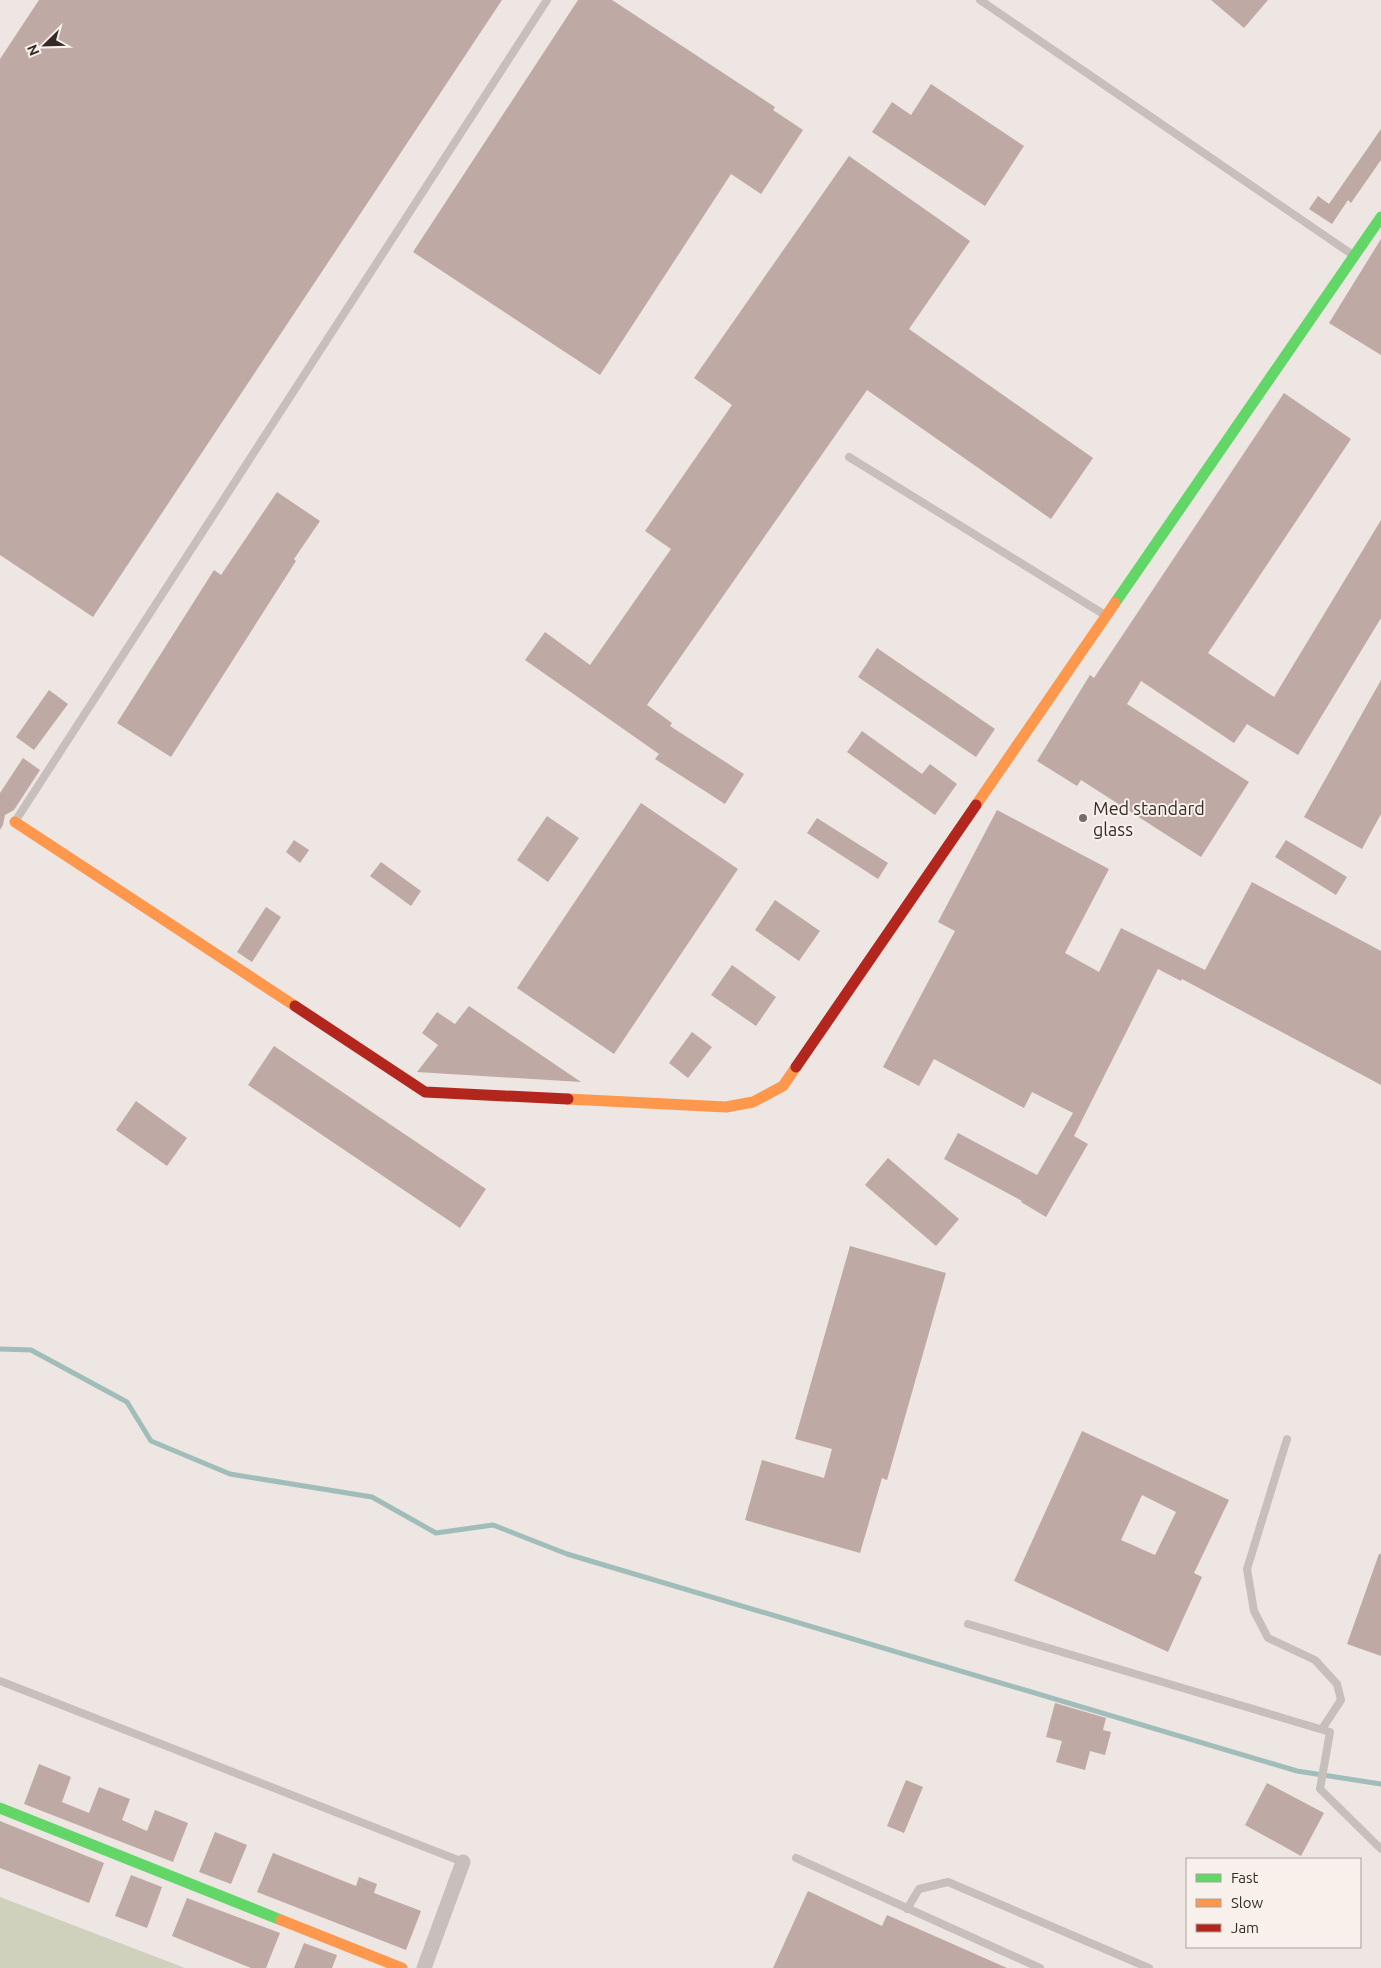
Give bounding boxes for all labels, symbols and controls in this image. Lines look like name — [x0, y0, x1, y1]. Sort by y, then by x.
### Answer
north arrow — [20, 20, 70, 70]
text: N — [24, 42, 42, 58]
place label: Med standard glass — [1093, 798, 1205, 839]
marker: Med standard glass — [1077, 812, 1089, 824]
legend — [1186, 1858, 1361, 1948]
text: Fast — [1231, 1869, 1259, 1886]
text: Slow — [1231, 1894, 1264, 1911]
text: Jam — [1231, 1919, 1259, 1936]

